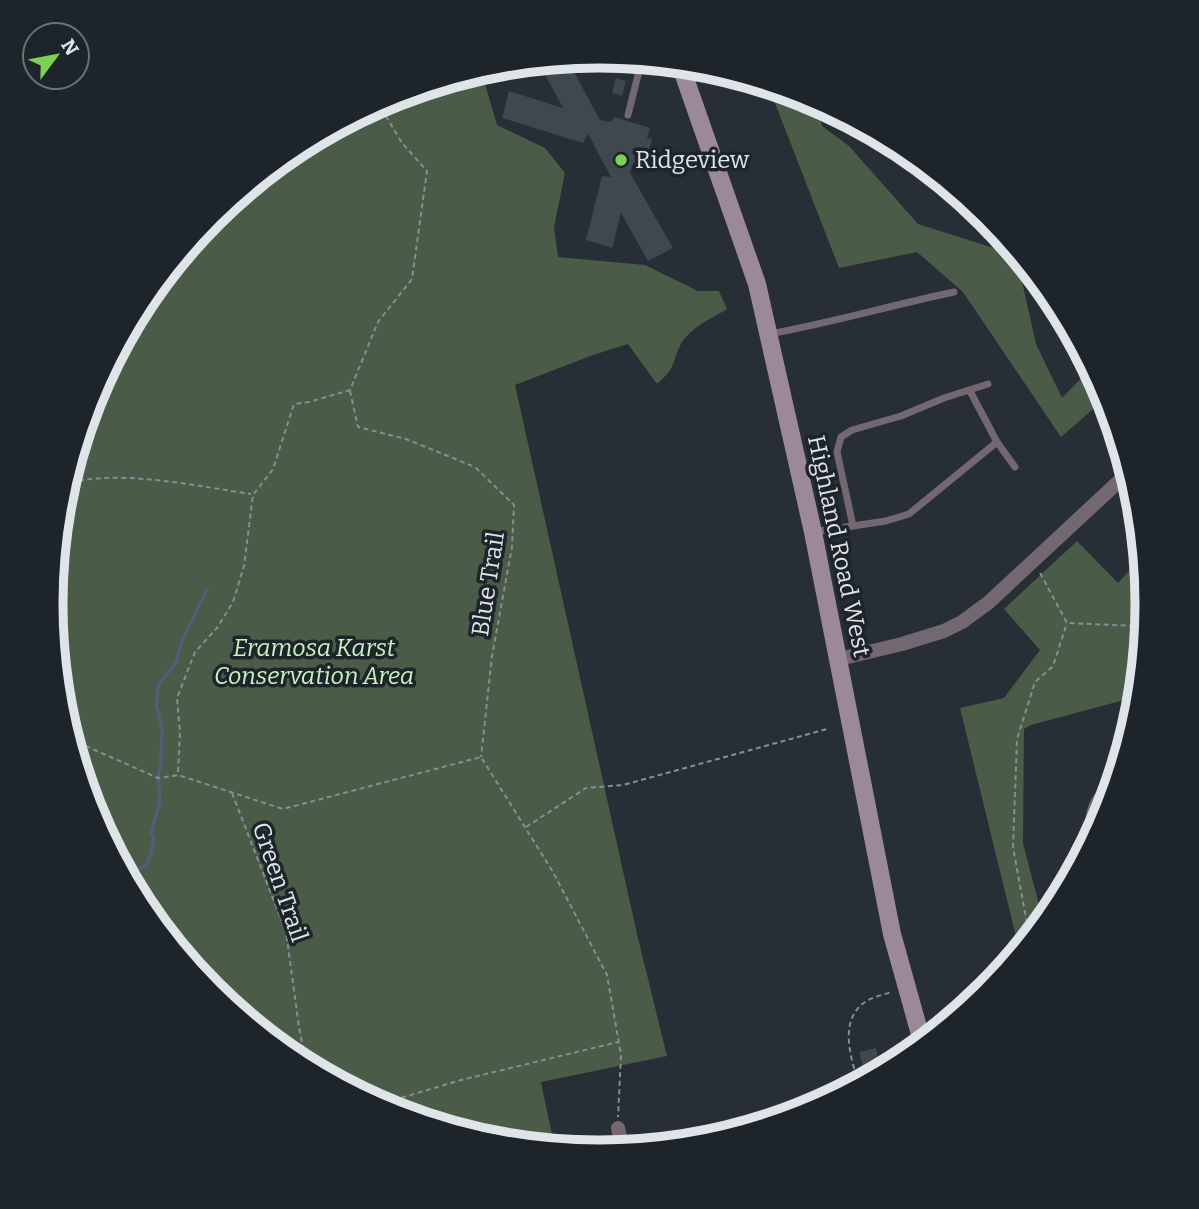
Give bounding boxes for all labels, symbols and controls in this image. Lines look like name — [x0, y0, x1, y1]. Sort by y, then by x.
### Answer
north arrow — [21, 21, 91, 91]
text: N — [56, 35, 84, 60]
place label: Ridgeview — [635, 146, 750, 174]
marker: Ridgeview — [613, 152, 629, 168]
street label: Highland Road West — [802, 433, 876, 660]
street label: Blue Trail — [466, 530, 510, 638]
park label: Eramosa Karst Conservation Area — [214, 634, 414, 690]
street label: Green Trail — [246, 819, 314, 946]

